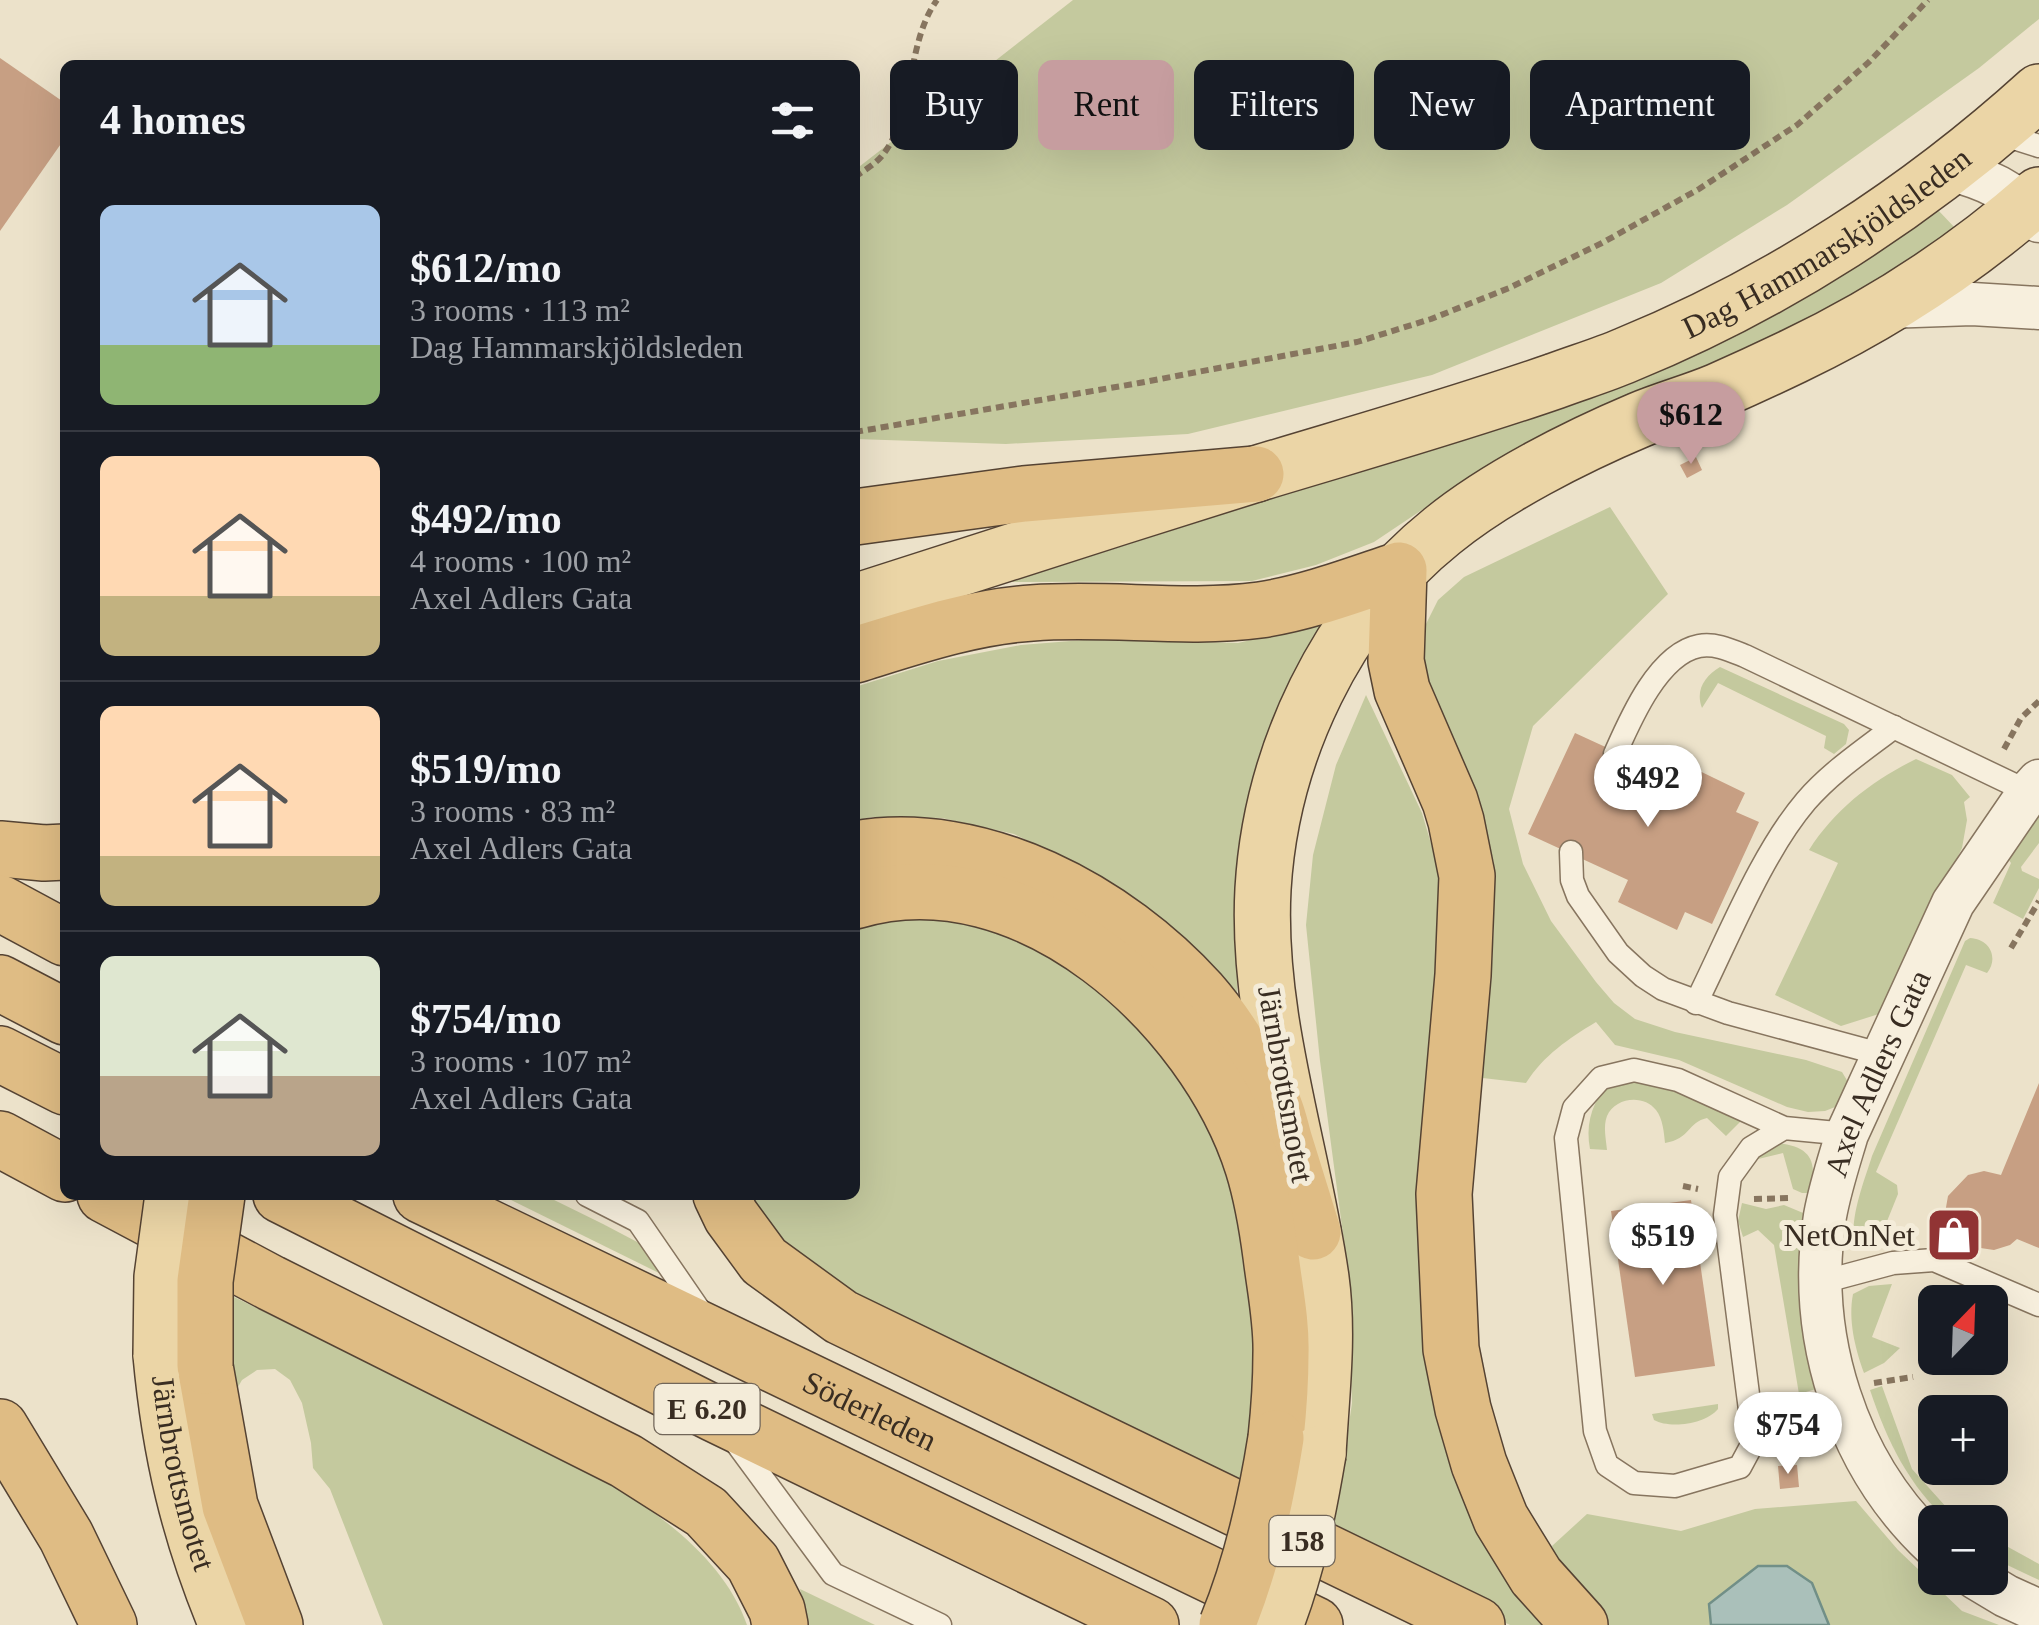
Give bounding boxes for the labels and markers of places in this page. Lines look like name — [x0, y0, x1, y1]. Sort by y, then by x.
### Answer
pin: $612 — [1632, 382, 1750, 467]
pin: $492 — [1589, 745, 1707, 830]
pin: $519 — [1604, 1203, 1722, 1288]
shop icon: NetOnNet — [1924, 1205, 1984, 1265]
place label: NetOnNet — [1783, 1217, 1915, 1253]
pin: $754 — [1729, 1392, 1847, 1477]

